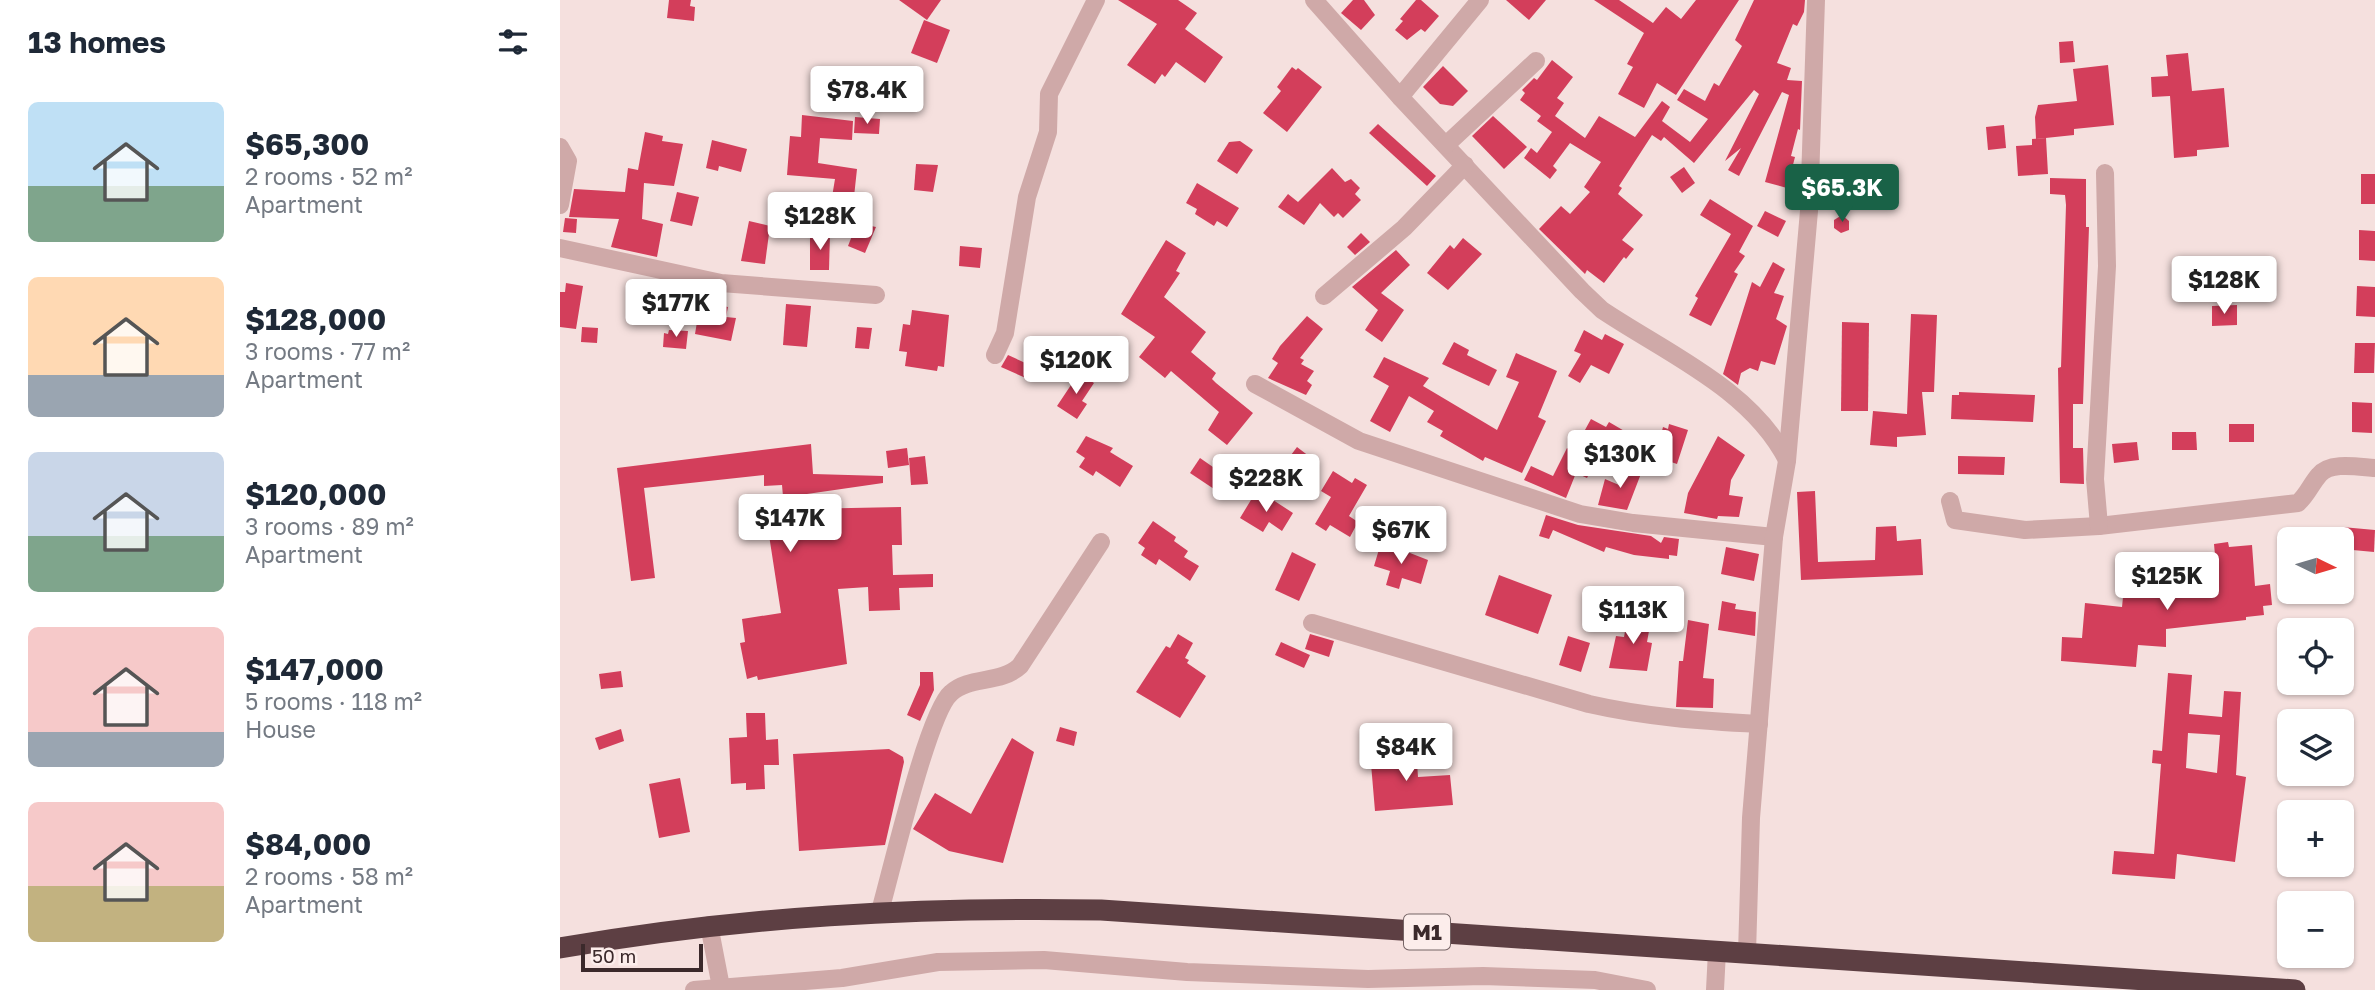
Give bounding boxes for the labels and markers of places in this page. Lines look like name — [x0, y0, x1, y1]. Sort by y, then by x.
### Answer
pin: $78.4K — [810, 66, 924, 126]
pin: $65.3K — [1785, 164, 1899, 224]
pin: $128K — [771, 192, 869, 252]
pin: $128K — [2175, 256, 2273, 316]
pin: $177K — [627, 280, 725, 339]
pin: $120K — [1027, 336, 1125, 396]
pin: $130K — [1571, 430, 1669, 490]
pin: $228K — [1217, 454, 1315, 514]
pin: $147K — [741, 494, 839, 554]
pin: $67K — [1360, 506, 1442, 566]
pin: $125K — [2118, 552, 2216, 612]
pin: $113K — [1584, 586, 1682, 646]
pin: $84K — [1365, 724, 1447, 783]

